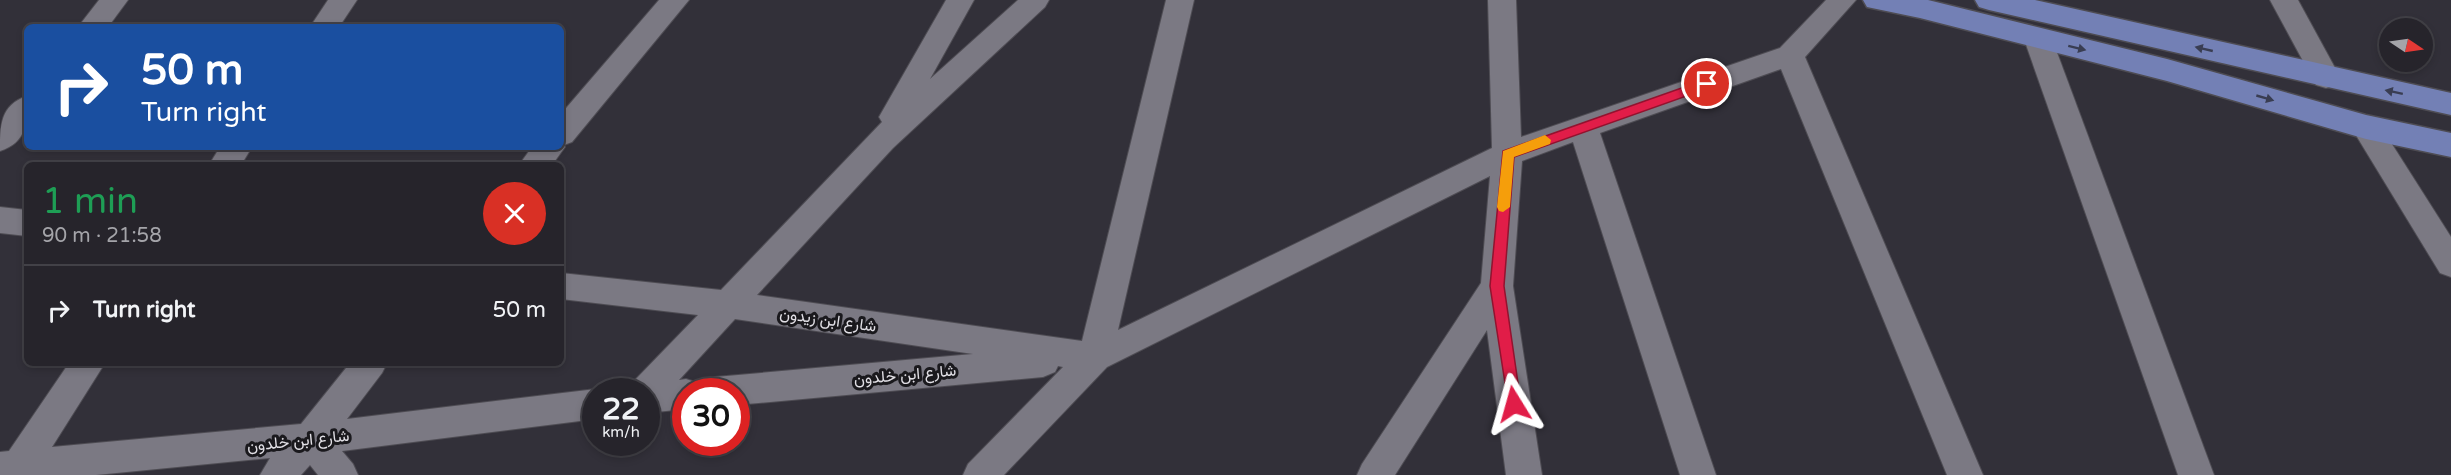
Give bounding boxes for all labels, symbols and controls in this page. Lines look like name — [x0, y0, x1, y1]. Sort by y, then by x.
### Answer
north arrow — [2379, 18, 2433, 72]
map controls — [2379, 18, 2433, 72]
one-way arrow — [2068, 44, 2086, 54]
one-way arrow — [2194, 44, 2213, 53]
text: 50 m — [141, 45, 243, 96]
icon: right — [42, 48, 120, 126]
pin — [1681, 58, 1732, 109]
icon: arrive — [1690, 67, 1723, 100]
one-way arrow — [2385, 86, 2403, 96]
one-way arrow — [2256, 94, 2274, 103]
text: Turn right — [141, 96, 267, 129]
text: 1 min — [42, 180, 138, 223]
button: close — [483, 182, 546, 245]
text: 90 m · 21:58 — [42, 224, 162, 248]
icon: right — [42, 294, 75, 327]
text: Turn right — [93, 297, 195, 323]
text: 50 m — [492, 297, 546, 323]
street label: شارع ابن زيدون — [778, 303, 877, 338]
street label: شارع ابن خلدون — [853, 361, 957, 390]
position arrow — [1482, 372, 1546, 436]
speed limit sign: 30 — [672, 378, 750, 456]
text: 22 — [602, 391, 640, 428]
text: km/h — [602, 423, 640, 441]
street label: شارع ابن خلدون — [246, 426, 350, 457]

